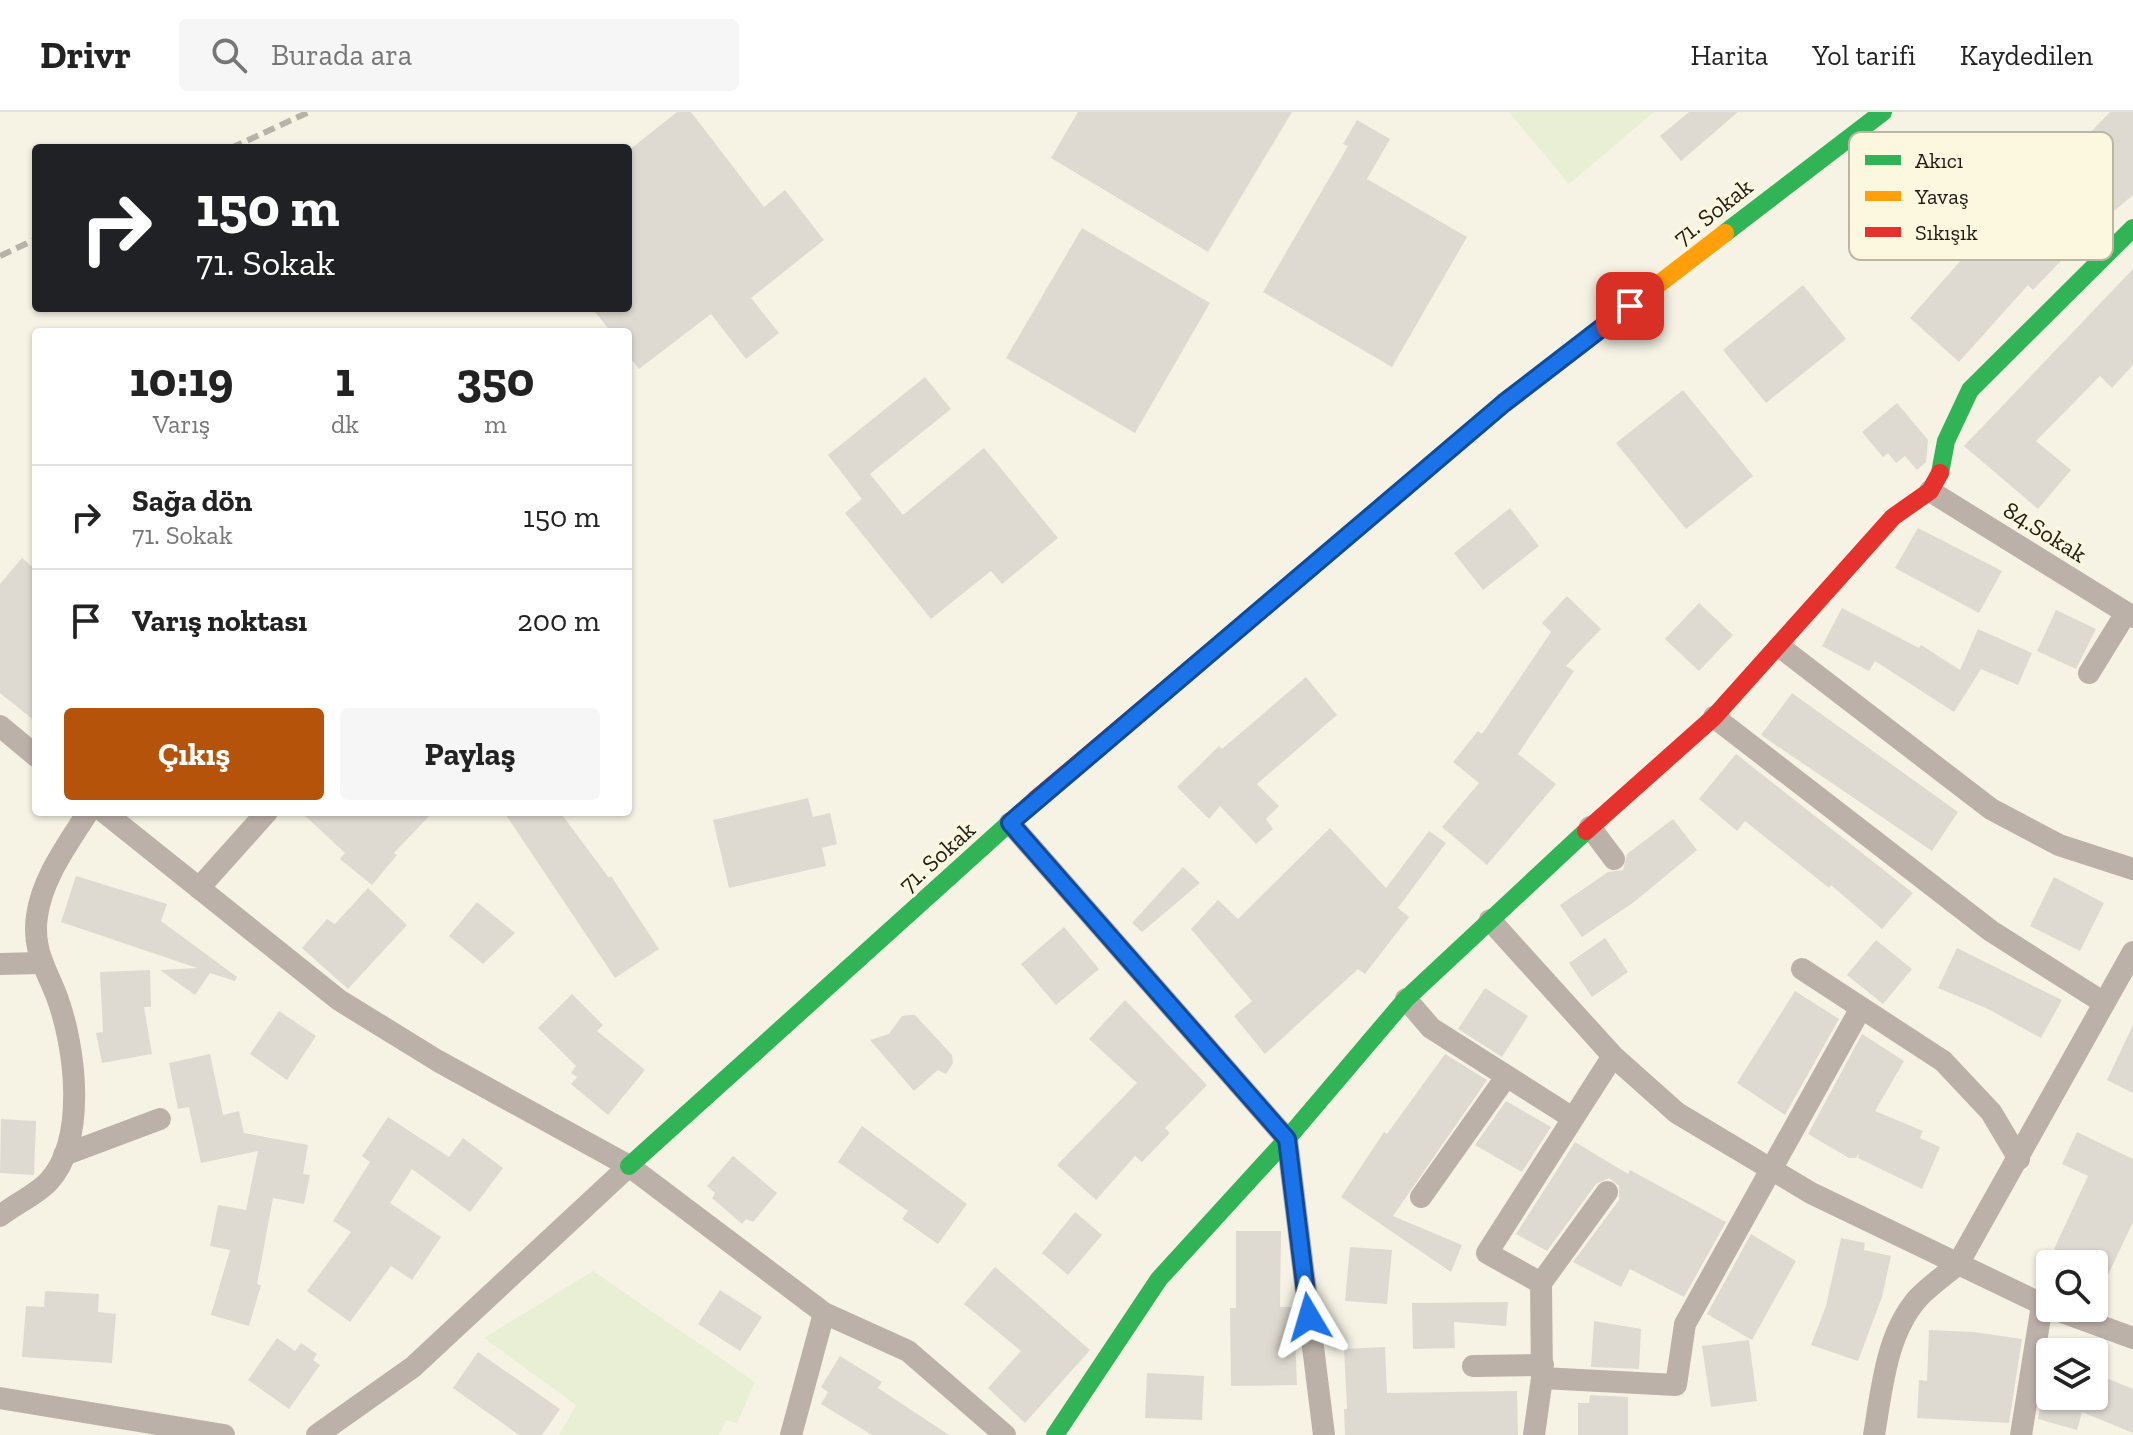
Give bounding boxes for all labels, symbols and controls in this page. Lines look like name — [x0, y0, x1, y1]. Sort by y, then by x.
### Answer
search box — [179, 19, 739, 91]
text: Drivr — [40, 32, 131, 78]
icon: search — [207, 33, 251, 77]
text: Burada ara — [271, 37, 412, 73]
text: Harita — [1690, 39, 1768, 72]
text: Yol tarifi — [1812, 39, 1916, 72]
text: Kaydedilen — [1960, 39, 2093, 72]
legend — [1849, 132, 2113, 260]
text: Akıcı — [1915, 147, 1963, 174]
street label: 71. Sokak — [1667, 171, 1759, 252]
text: 150 m — [196, 173, 340, 240]
icon: right — [64, 176, 168, 280]
text: Yavaş — [1914, 183, 1969, 210]
text: Sıkışık — [1915, 219, 1978, 246]
text: 71. Sokak — [196, 241, 335, 284]
pin — [1596, 272, 1664, 340]
icon: arrive — [1608, 284, 1652, 328]
text: 10:19 — [129, 351, 234, 408]
text: 1 — [335, 351, 355, 408]
text: 350 — [456, 351, 535, 408]
text: Varış — [153, 408, 210, 440]
text: dk — [331, 408, 359, 440]
text: m — [484, 408, 507, 440]
text: Sağa dön — [132, 483, 252, 519]
icon: right — [64, 495, 108, 539]
street label: 84.Sokak — [1998, 495, 2093, 569]
text: 150 m — [523, 499, 600, 535]
text: 71. Sokak — [132, 519, 232, 551]
icon: arrive — [64, 599, 108, 643]
text: Varış noktası — [132, 603, 307, 639]
text: 200 m — [517, 603, 600, 639]
button: Çıkış — [64, 708, 324, 800]
button: Paylaş — [340, 708, 600, 800]
street label: 71. Sokak — [893, 814, 981, 898]
map controls — [2036, 1250, 2108, 1410]
button: search — [2036, 1250, 2108, 1322]
position arrow — [1267, 1275, 1351, 1359]
button: layers — [2036, 1338, 2108, 1410]

